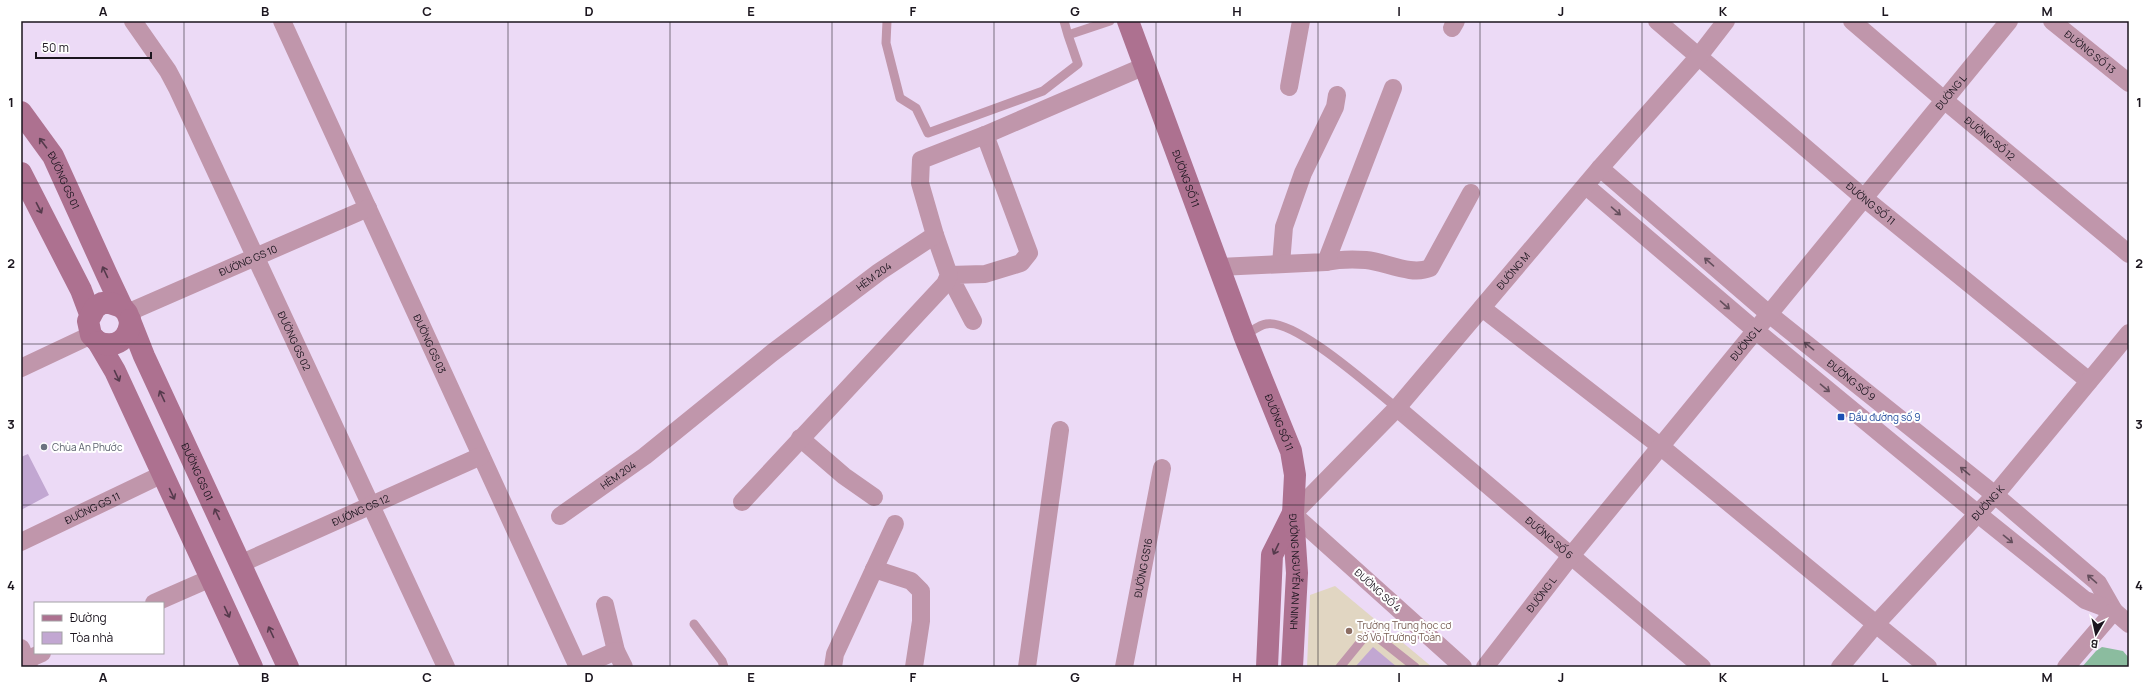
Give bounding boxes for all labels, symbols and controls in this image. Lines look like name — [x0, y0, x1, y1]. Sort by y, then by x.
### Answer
text: A — [99, 2, 108, 20]
text: B — [261, 2, 269, 20]
text: C — [422, 2, 432, 20]
text: D — [584, 2, 594, 20]
text: E — [747, 2, 755, 20]
text: F — [910, 2, 917, 20]
text: G — [1070, 2, 1080, 20]
text: H — [1232, 2, 1242, 20]
text: I — [1397, 2, 1401, 20]
text: J — [1558, 2, 1564, 20]
text: K — [1719, 2, 1728, 20]
text: L — [1882, 2, 1889, 20]
text: M — [2041, 2, 2053, 20]
street label: ĐƯỜNG SỐ 13 — [2062, 27, 2119, 77]
scale bar — [36, 34, 151, 60]
text: 50 m — [42, 39, 69, 56]
street label: ĐƯỜNG L — [1932, 71, 1970, 113]
text: 1 — [8, 93, 14, 111]
text: 1 — [2136, 93, 2142, 111]
street label: ĐƯỜNG SỐ 12 — [1962, 113, 2018, 164]
one-way arrow — [39, 137, 48, 148]
street label: ĐƯỜNG GS 01 — [45, 148, 83, 211]
street label: ĐƯỜNG SỐ 11 — [1169, 148, 1203, 209]
street label: ĐƯỜNG SỐ 11 — [1843, 179, 1898, 228]
one-way arrow — [36, 201, 43, 213]
one-way arrow — [1611, 206, 1621, 216]
street label: ĐƯỜNG GS 10 — [217, 241, 279, 279]
street label: ĐƯỜNG M — [1493, 249, 1533, 293]
text: 2 — [7, 254, 15, 272]
text: 2 — [2135, 254, 2143, 272]
one-way arrow — [1704, 257, 1714, 267]
street label: HẺM 204 — [853, 259, 894, 294]
one-way arrow — [101, 266, 108, 278]
one-way arrow — [1720, 300, 1731, 309]
street label: ĐƯỜNG GS 02 — [275, 309, 314, 373]
street label: ĐƯỜNG GS 03 — [410, 312, 450, 376]
street label: ĐƯỜNG L — [1727, 322, 1764, 363]
one-way arrow — [1803, 341, 1814, 350]
street label: ĐƯỜNG SỐ 9 — [1824, 356, 1879, 404]
one-way arrow — [114, 370, 121, 382]
one-way arrow — [1820, 384, 1830, 393]
one-way arrow — [158, 390, 165, 402]
street label: ĐƯỜNG SỐ 11 — [1262, 392, 1297, 453]
place label: Đầu đường số 9 — [1849, 410, 1920, 424]
marker: Đầu đường số 9 — [1836, 412, 1846, 422]
text: 3 — [7, 415, 15, 433]
text: 3 — [2135, 415, 2143, 433]
place label: Chùa An Phước — [52, 440, 123, 454]
street label: ĐƯỜNG GS 01 — [178, 441, 217, 503]
marker: Chùa An Phước — [39, 442, 49, 452]
street label: HẺM 204 — [597, 458, 639, 493]
one-way arrow — [1959, 467, 1970, 475]
street label: ĐƯỜNG K — [1968, 482, 2007, 523]
one-way arrow — [169, 488, 176, 500]
street label: ĐƯỜNG GS 11 — [62, 489, 122, 527]
street label: ĐƯỜNG GS 12 — [329, 491, 392, 529]
one-way arrow — [213, 508, 220, 520]
street label: ĐƯỜNG NGUYỄN AN NINH — [1286, 513, 1305, 630]
street label: ĐƯỜNG SỐ 6 — [1523, 513, 1576, 562]
one-way arrow — [2003, 534, 2014, 543]
street label: ĐƯỜNG GS16 — [1130, 537, 1155, 599]
one-way arrow — [1271, 542, 1279, 554]
street label: ĐƯỜNG SỐ 4 — [1352, 565, 1405, 615]
street label: ĐƯỜNG L — [1523, 573, 1560, 615]
one-way arrow — [2088, 575, 2098, 584]
text: 4 — [7, 576, 15, 594]
text: 4 — [2135, 576, 2143, 594]
legend — [34, 602, 164, 654]
one-way arrow — [224, 606, 231, 618]
text: Đường — [70, 609, 107, 626]
north arrow — [2076, 614, 2116, 654]
place label: Trường Trung học cơ sở Võ Trường Toản — [1357, 618, 1452, 644]
one-way arrow — [267, 626, 274, 638]
marker: Trường Trung học cơ sở Võ Trường Toản — [1344, 626, 1354, 636]
text: Tòa nhà — [70, 629, 113, 646]
text: B — [2090, 636, 2099, 652]
text: A — [99, 668, 108, 686]
text: B — [261, 668, 269, 686]
text: C — [422, 668, 432, 686]
text: D — [584, 668, 594, 686]
text: E — [747, 668, 755, 686]
text: F — [910, 668, 917, 686]
text: G — [1070, 668, 1080, 686]
text: H — [1232, 668, 1242, 686]
text: I — [1397, 668, 1401, 686]
text: J — [1558, 668, 1564, 686]
text: K — [1719, 668, 1728, 686]
text: L — [1882, 668, 1889, 686]
text: M — [2041, 668, 2053, 686]

